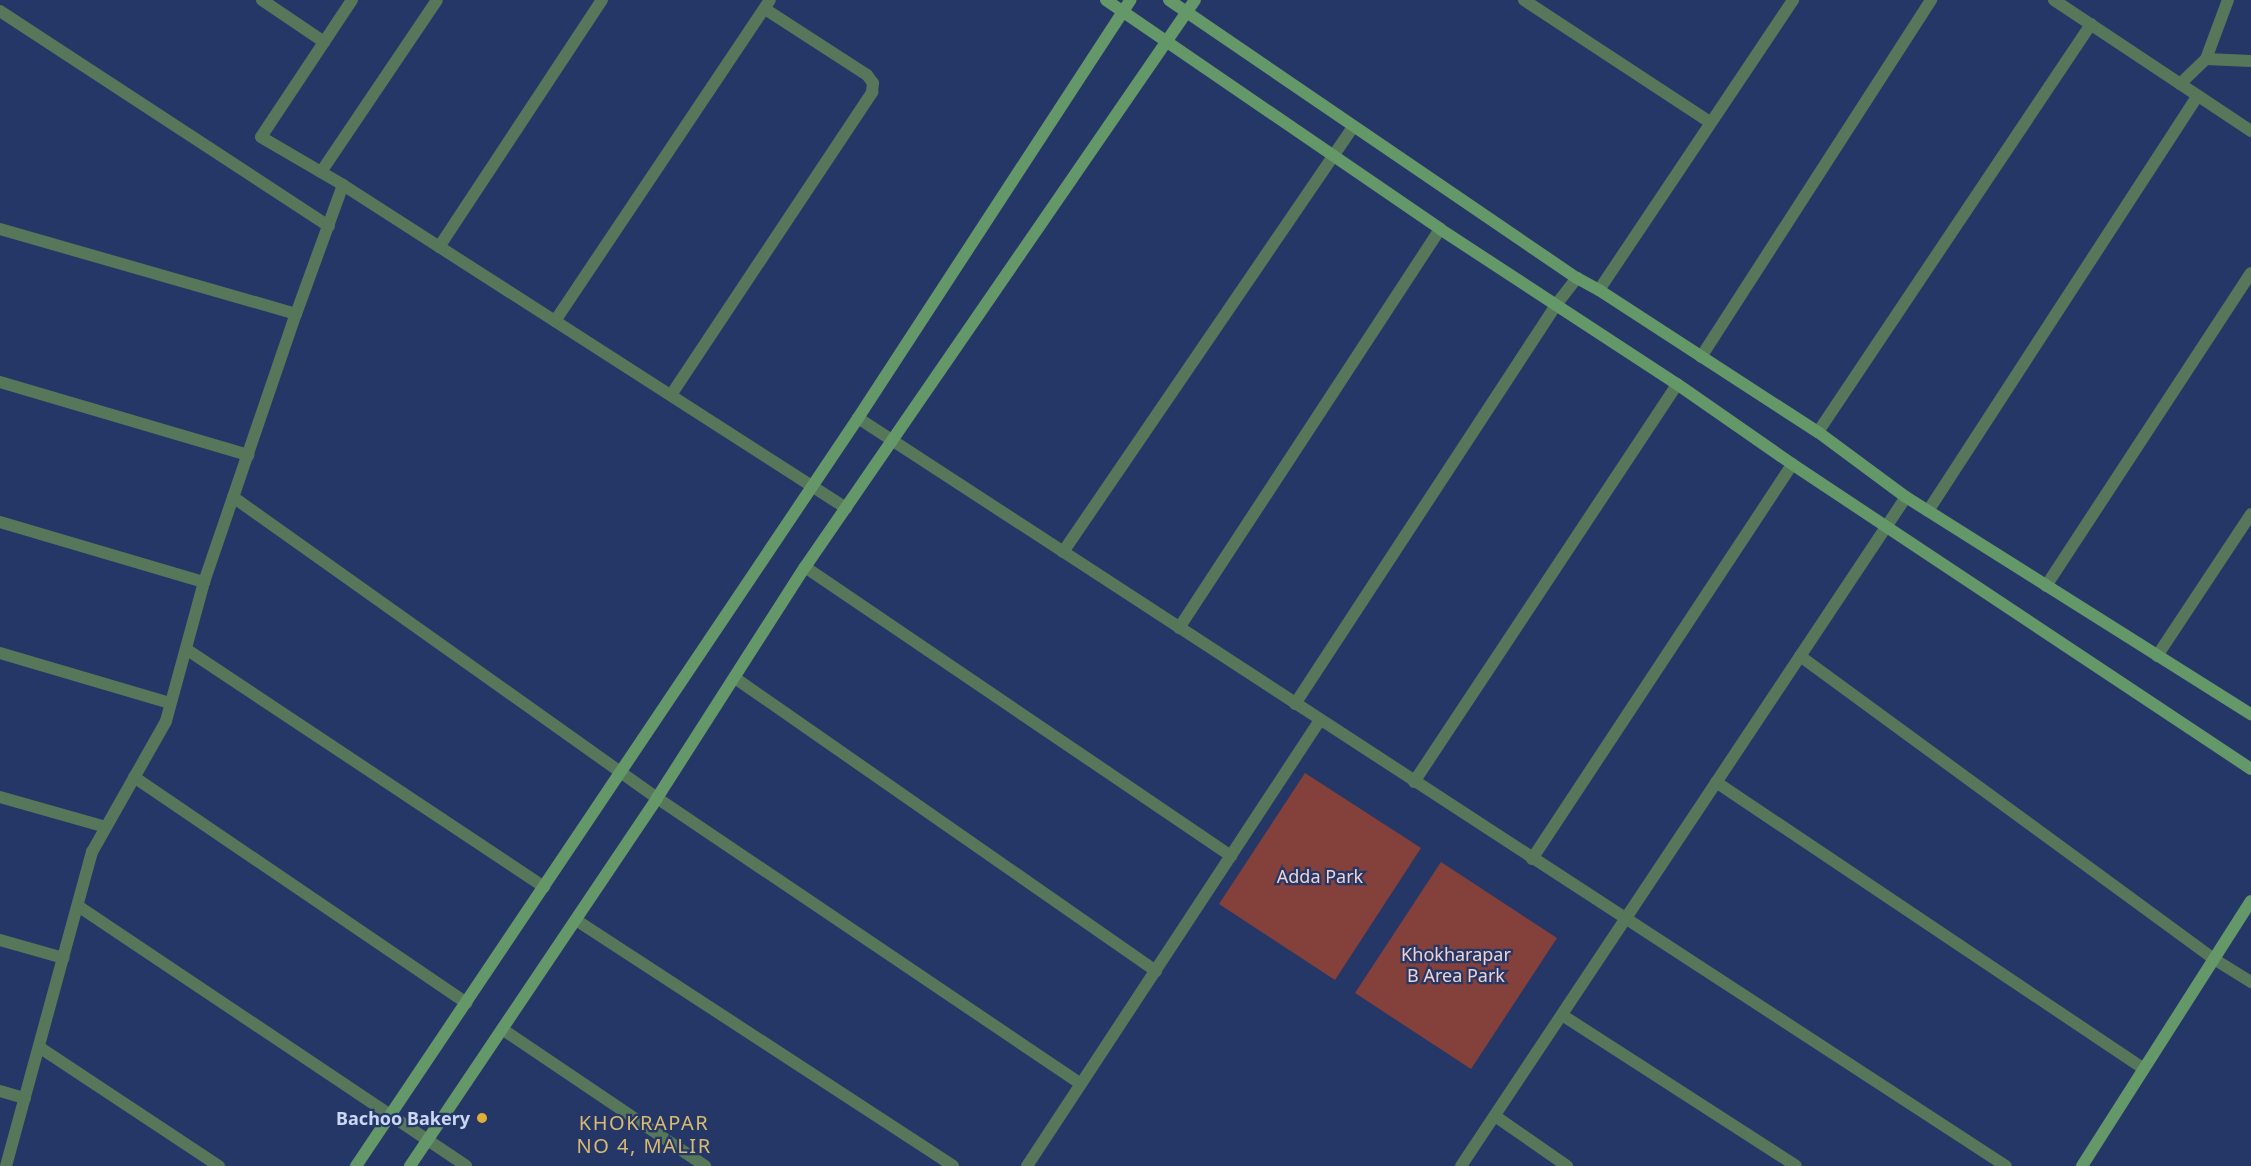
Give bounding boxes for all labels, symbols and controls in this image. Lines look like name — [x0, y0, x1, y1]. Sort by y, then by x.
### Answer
park label: Adda Park — [1277, 865, 1363, 887]
park label: Khokharapar B Area Park — [1401, 944, 1511, 986]
place label: Bachoo Bakery — [336, 1107, 470, 1129]
marker: Bachoo Bakery — [475, 1111, 489, 1125]
district label: KHOKRAPAR NO 4, MALIR — [576, 1111, 712, 1158]

